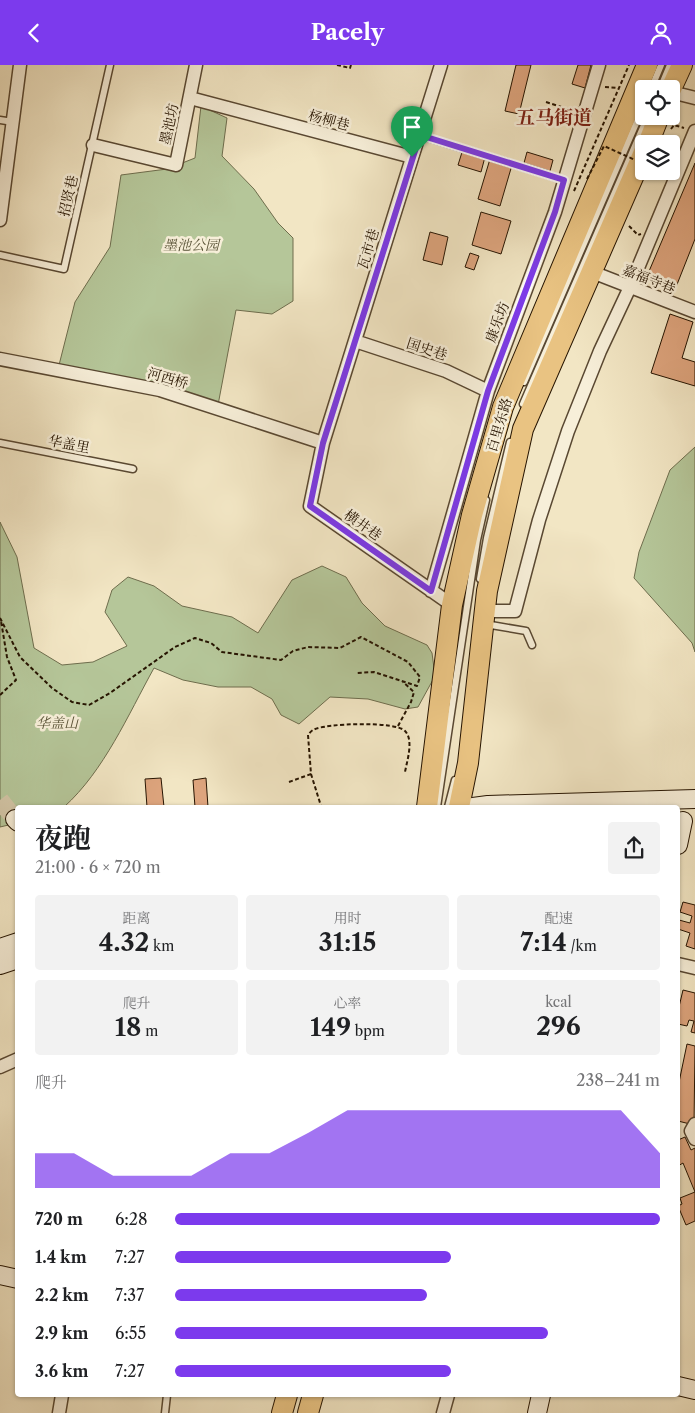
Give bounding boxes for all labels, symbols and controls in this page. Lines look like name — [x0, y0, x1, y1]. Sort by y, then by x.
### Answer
icon: back — [20, 19, 48, 47]
text: Pacely — [311, 19, 384, 46]
icon: person — [647, 19, 675, 47]
map controls — [635, 80, 680, 180]
button: locate — [635, 80, 680, 125]
street label: 墨池坊 — [156, 102, 182, 146]
street label: 杨柳巷 — [306, 106, 352, 134]
pin — [391, 106, 433, 157]
district label: 五马街道 — [516, 106, 592, 129]
icon: arrive — [398, 113, 426, 141]
button: layers — [635, 135, 680, 180]
street label: 招贤巷 — [55, 174, 81, 218]
street label: 瓦市巷 — [353, 226, 383, 272]
park label: 墨池公园 — [163, 236, 221, 254]
street label: 嘉福寺巷 — [620, 260, 678, 298]
street label: 康乐坊 — [481, 299, 513, 345]
street label: 国史巷 — [404, 334, 450, 364]
street label: 河西桥 — [145, 364, 191, 392]
street label: 百里东路 — [482, 396, 516, 454]
street label: 华盖里 — [47, 431, 91, 457]
street label: 横井巷 — [341, 506, 385, 544]
park label: 华盖山 — [36, 714, 79, 732]
text: 夜跑 — [35, 821, 91, 855]
button: share — [608, 822, 660, 874]
text: 21:00 · 6 × 720 m — [35, 857, 161, 877]
text: 距离 — [123, 909, 151, 927]
text: 用时 — [334, 909, 362, 927]
text: 配速 — [545, 909, 573, 927]
text: 4.32 — [99, 927, 149, 958]
text: 31:15 — [319, 927, 376, 958]
text: 7:14 — [520, 927, 567, 958]
text: km — [149, 937, 174, 955]
text: /km — [567, 937, 597, 955]
text: kcal — [545, 993, 572, 1011]
text: 爬升 — [123, 994, 151, 1012]
text: 心率 — [334, 994, 362, 1012]
text: 296 — [536, 1011, 581, 1042]
text: 18 — [115, 1012, 141, 1043]
text: 149 — [310, 1012, 351, 1043]
text: m — [141, 1022, 158, 1040]
text: bpm — [351, 1022, 385, 1040]
text: 238–241 m — [576, 1070, 660, 1090]
text: 爬升 — [35, 1072, 67, 1092]
text: 720 m — [35, 1209, 83, 1229]
text: 6:28 — [115, 1209, 148, 1229]
text: 1.4 km — [35, 1247, 87, 1267]
text: 7:27 — [115, 1247, 144, 1267]
text: 2.2 km — [35, 1285, 89, 1305]
text: 7:37 — [115, 1285, 144, 1305]
text: 2.9 km — [35, 1323, 89, 1343]
text: 6:55 — [115, 1323, 146, 1343]
text: 3.6 km — [35, 1361, 89, 1381]
text: 7:27 — [115, 1361, 144, 1381]

